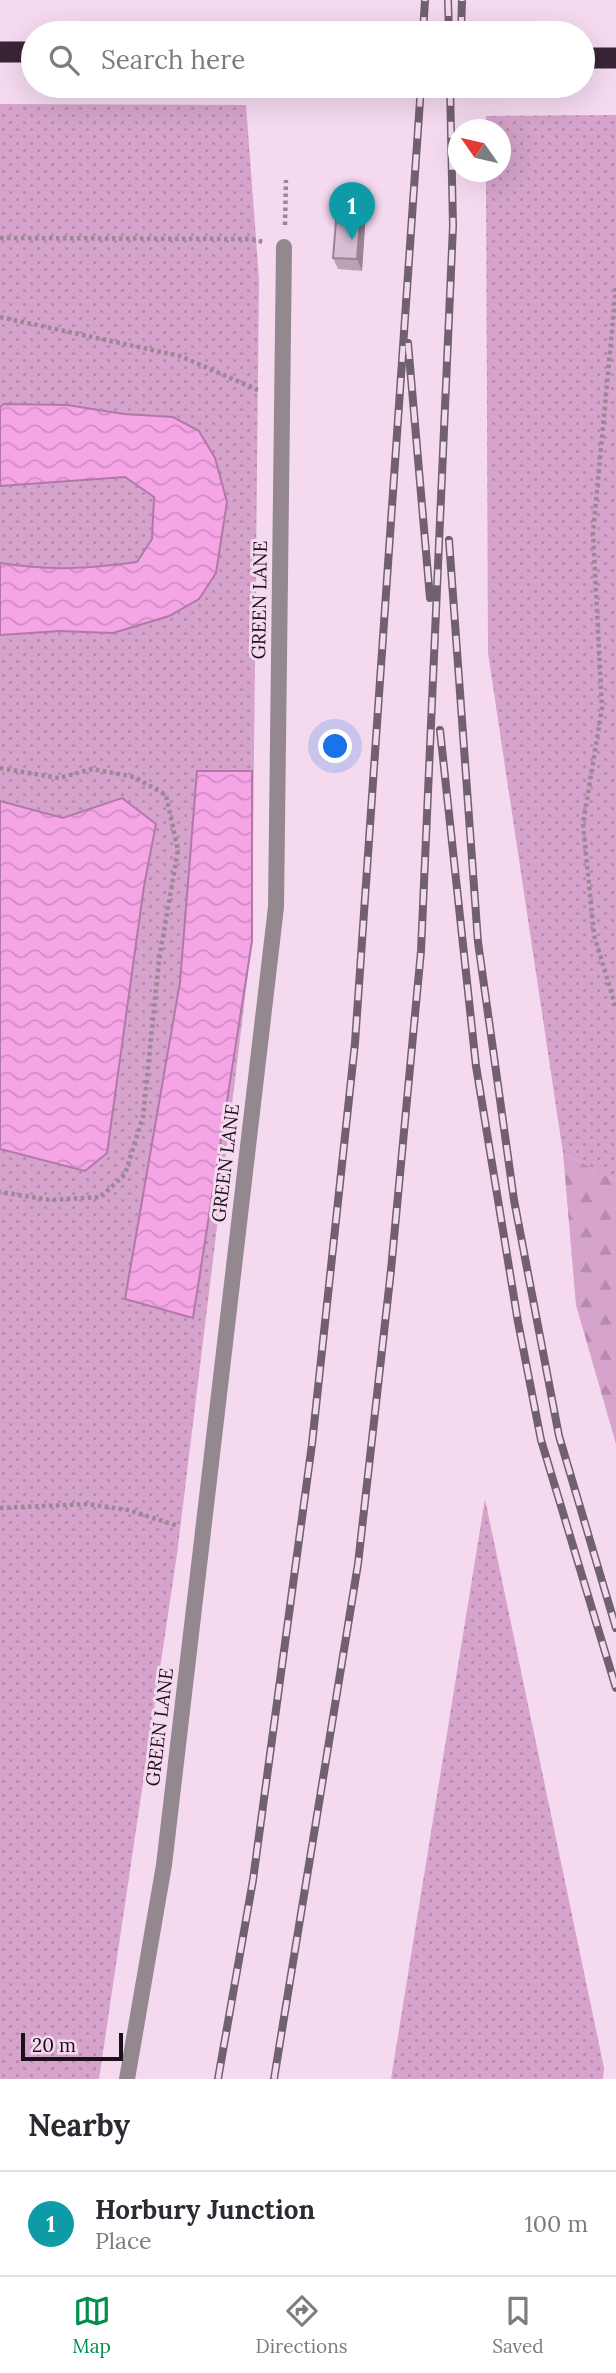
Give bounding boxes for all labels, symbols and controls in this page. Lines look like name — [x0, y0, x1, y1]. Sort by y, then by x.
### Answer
search box — [21, 21, 595, 98]
icon: search — [45, 41, 83, 79]
text: Search here — [101, 43, 245, 76]
north arrow — [448, 119, 511, 182]
pin: 1 — [329, 182, 375, 240]
street label: GREEN LANE — [246, 540, 272, 660]
your location — [318, 729, 352, 763]
street label: GREEN LANE — [206, 1102, 244, 1224]
street label: GREEN LANE — [140, 1666, 178, 1788]
scale bar — [21, 2030, 122, 2062]
text: 20 m — [32, 2033, 76, 2057]
text: Nearby — [28, 2106, 130, 2144]
text: Horbury Junction — [95, 2193, 315, 2226]
text: 1 — [46, 2209, 56, 2238]
text: 100 m — [524, 2209, 588, 2238]
text: Place — [95, 2226, 152, 2255]
tab: Map — [72, 2292, 111, 2358]
tab: Directions — [256, 2292, 348, 2358]
tab: Saved — [492, 2292, 544, 2358]

